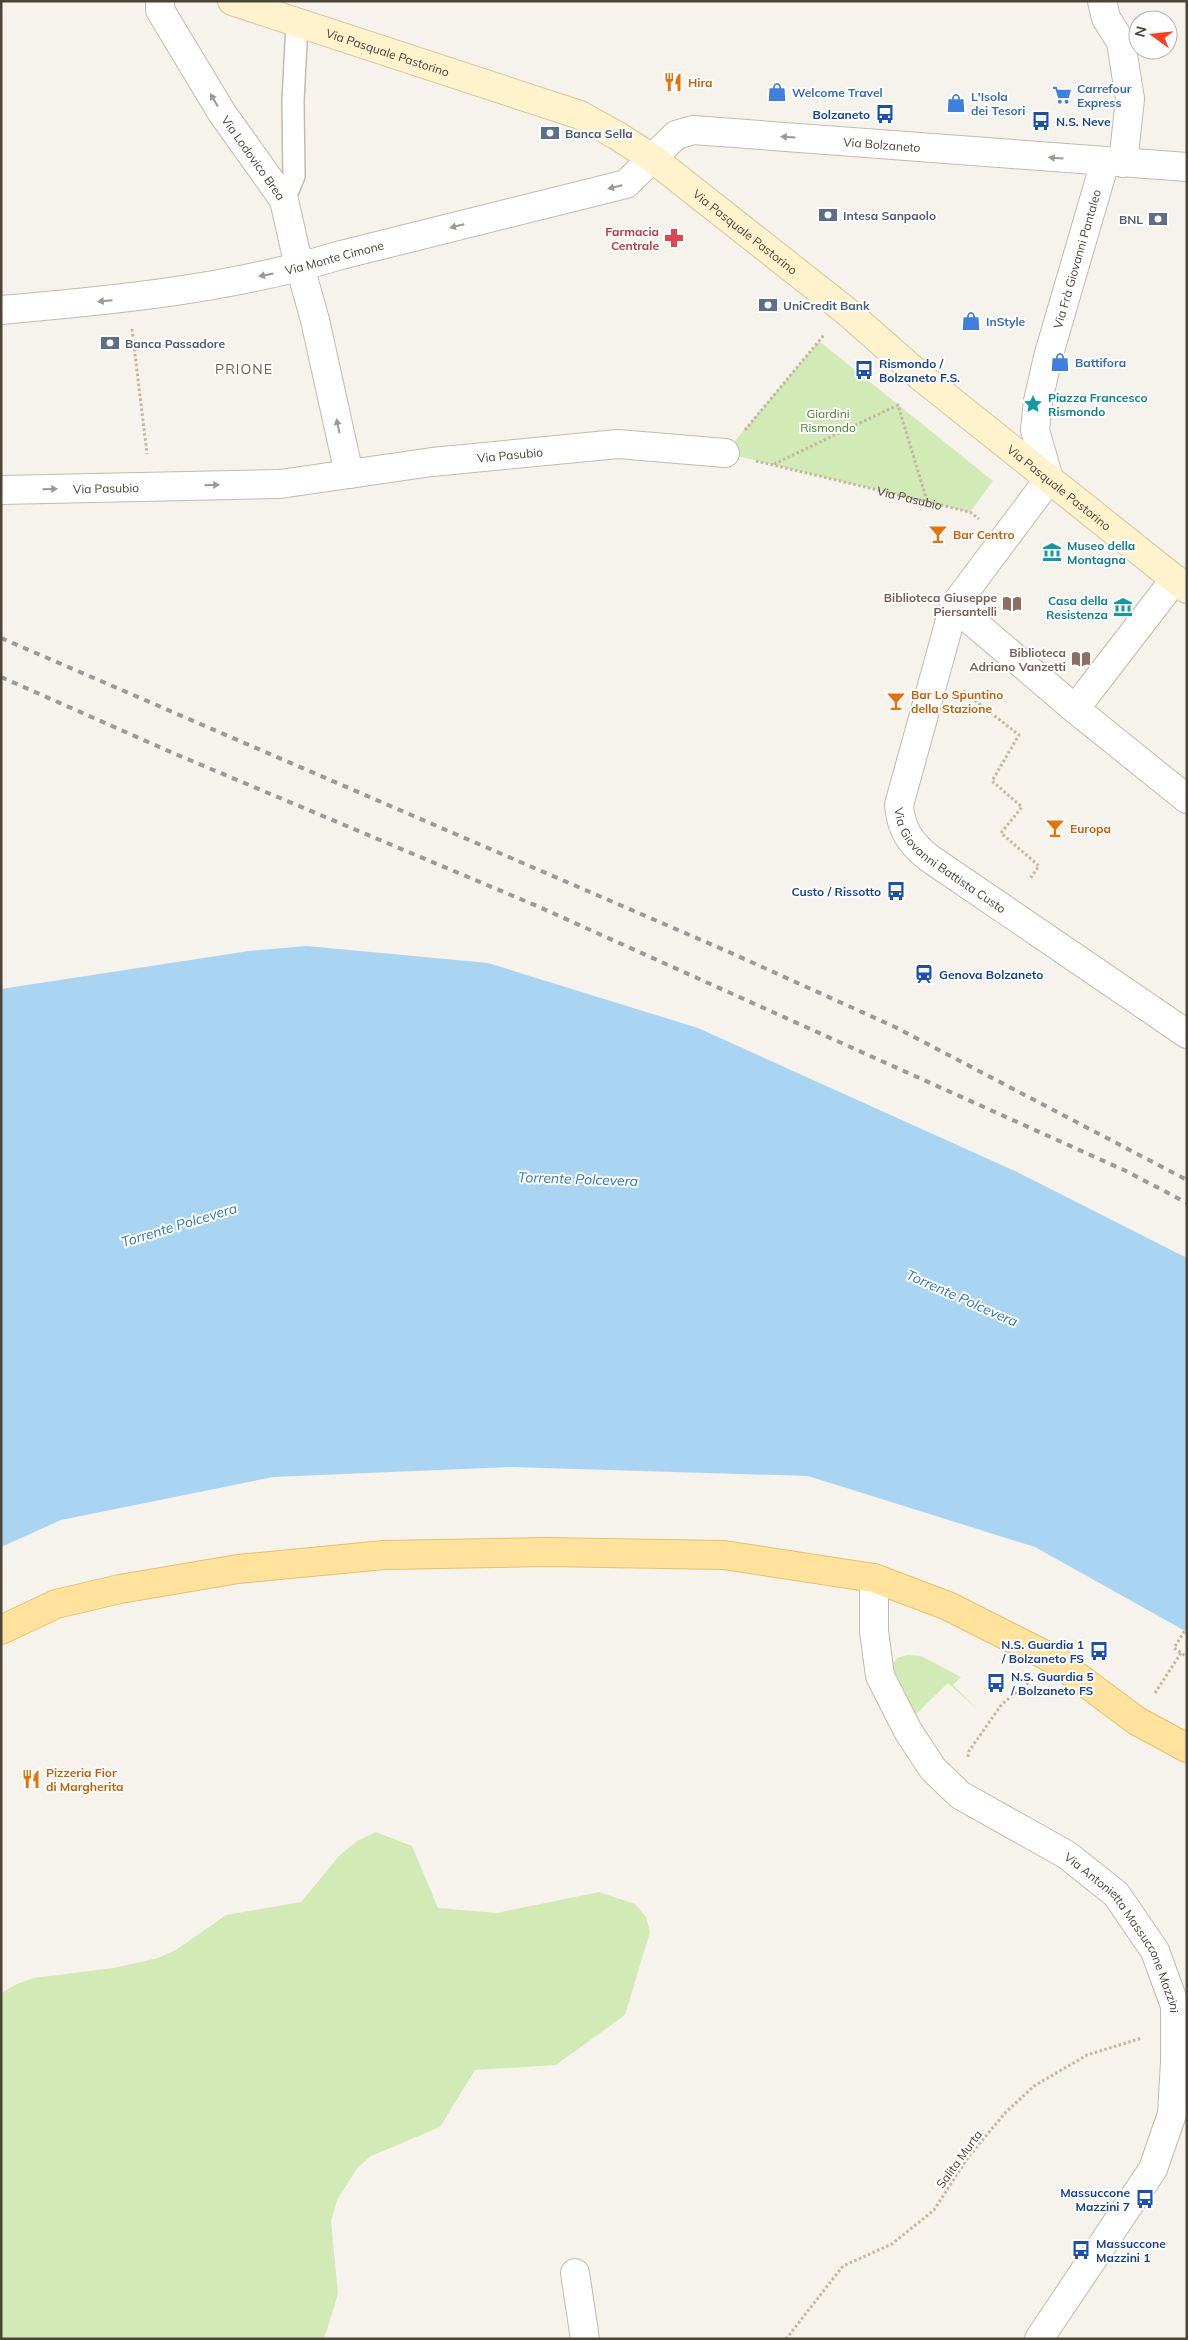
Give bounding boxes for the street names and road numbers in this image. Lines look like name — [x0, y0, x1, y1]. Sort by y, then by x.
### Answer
street label: Via Pasquale Pastorino — [324, 25, 452, 79]
street label: Via Lodovico Brea — [219, 112, 289, 203]
street label: Via Bolzaneto — [843, 134, 921, 155]
street label: Via Pasquale Pastorino — [690, 186, 801, 277]
street label: Via Frà Giovanni Pantaleo — [1050, 188, 1104, 330]
street label: Via Monte Cimone — [283, 237, 385, 278]
street label: Via Pasquale Pastorino — [1004, 441, 1115, 533]
street label: Via Pasubio — [476, 444, 544, 465]
street label: Via Pasubio — [73, 480, 139, 496]
street label: Via Pasubio — [876, 483, 944, 513]
street label: Via Giovanni Battista Custo — [892, 806, 1009, 916]
street label: Via Antonietta Massuccone Mazzini — [1062, 1849, 1183, 2013]
street label: Salita Murta — [933, 2127, 985, 2191]

